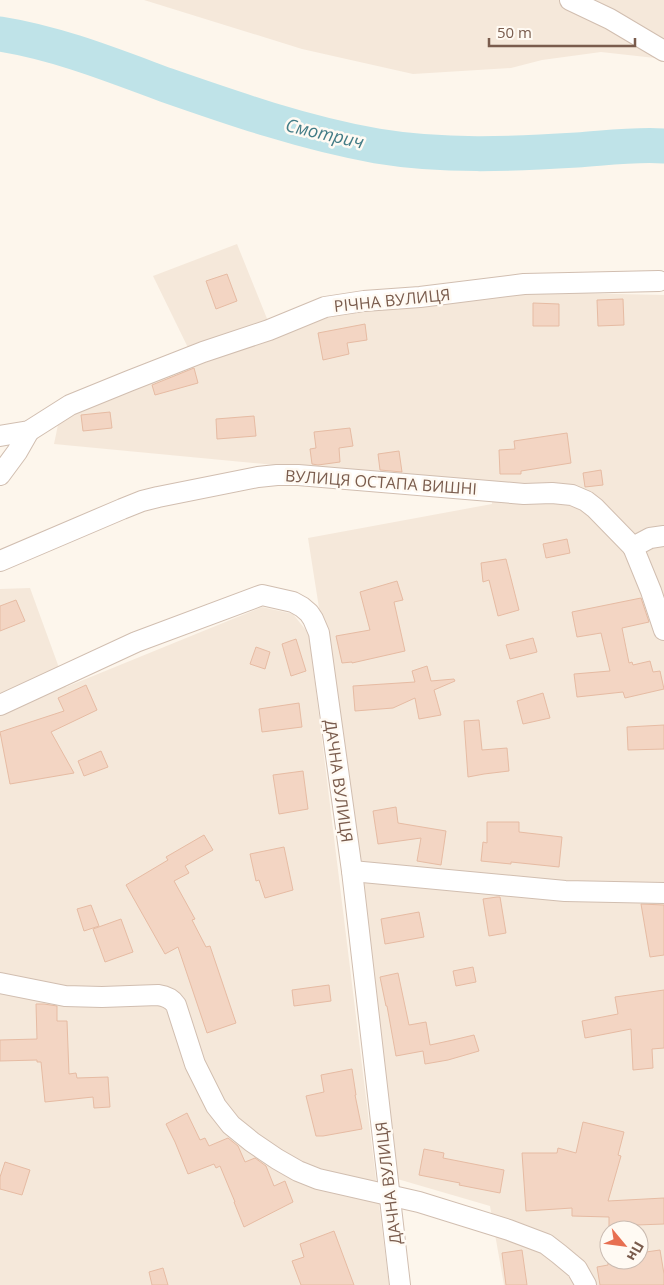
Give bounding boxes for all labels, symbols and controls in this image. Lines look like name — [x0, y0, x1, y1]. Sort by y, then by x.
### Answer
scale bar — [489, 15, 635, 47]
text: 50 m — [497, 22, 532, 42]
water label: Смотрич — [283, 112, 367, 154]
street label: РІЧНА ВУЛИЦЯ — [333, 283, 451, 317]
street label: ВУЛИЦЯ ОСТАПА ВИШНІ — [284, 464, 478, 500]
street label: ДАЧНА ВУЛИЦЯ — [319, 718, 359, 844]
street label: ДАЧНА ВУЛИЦЯ — [370, 1120, 406, 1246]
north arrow — [599, 1220, 649, 1270]
text: Пн — [623, 1238, 649, 1265]

